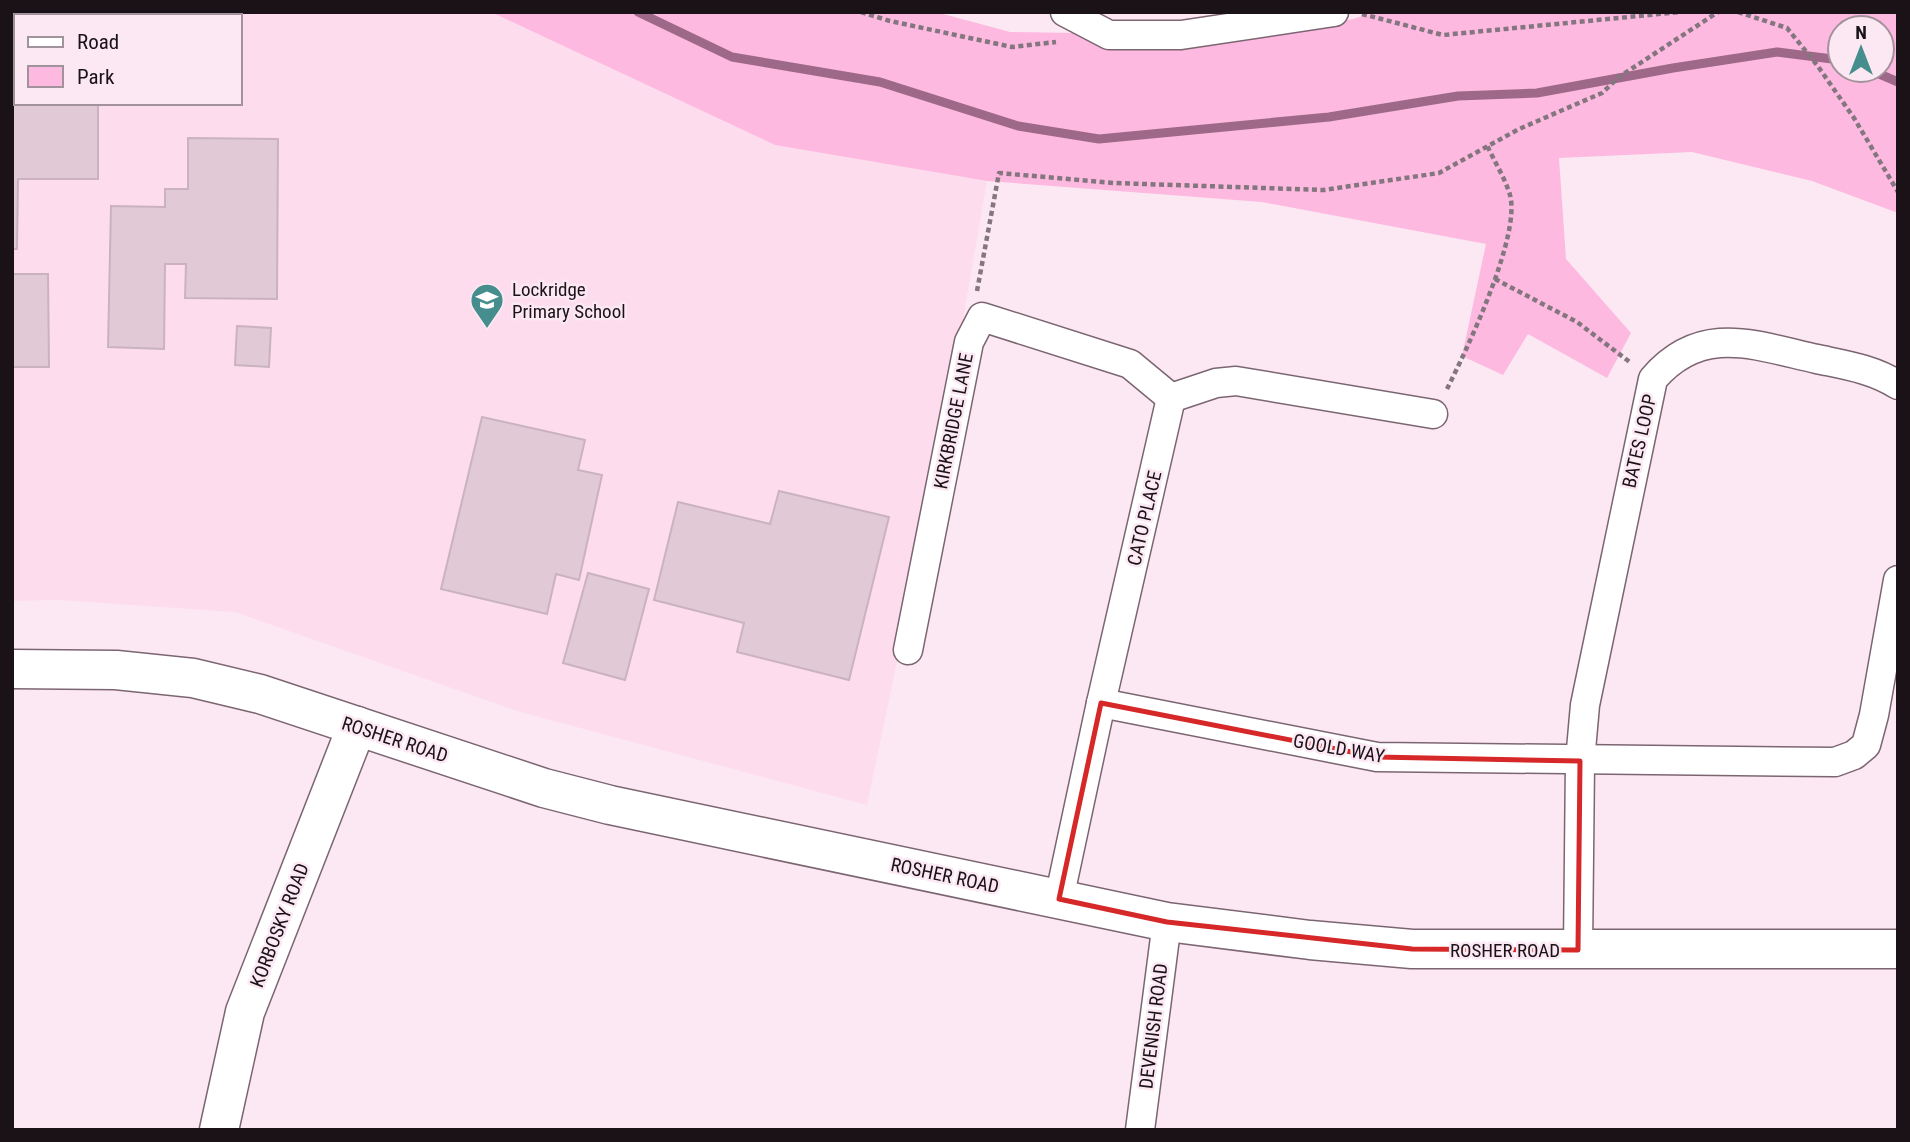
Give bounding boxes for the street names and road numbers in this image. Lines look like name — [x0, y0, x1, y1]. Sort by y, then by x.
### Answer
street label: KIRKBRIDGE LANE — [929, 351, 978, 491]
street label: BATES LOOP — [1618, 392, 1661, 490]
street label: CATO PLACE — [1122, 468, 1167, 568]
street label: ROSHER ROAD — [339, 712, 451, 767]
street label: GOOLD WAY — [1291, 729, 1386, 768]
street label: ROSHER ROAD — [889, 853, 1001, 898]
street label: KORBOSKY ROAD — [245, 860, 314, 990]
street label: ROSHER ROAD — [1450, 939, 1560, 962]
street label: DEVENISH ROAD — [1134, 962, 1173, 1090]

